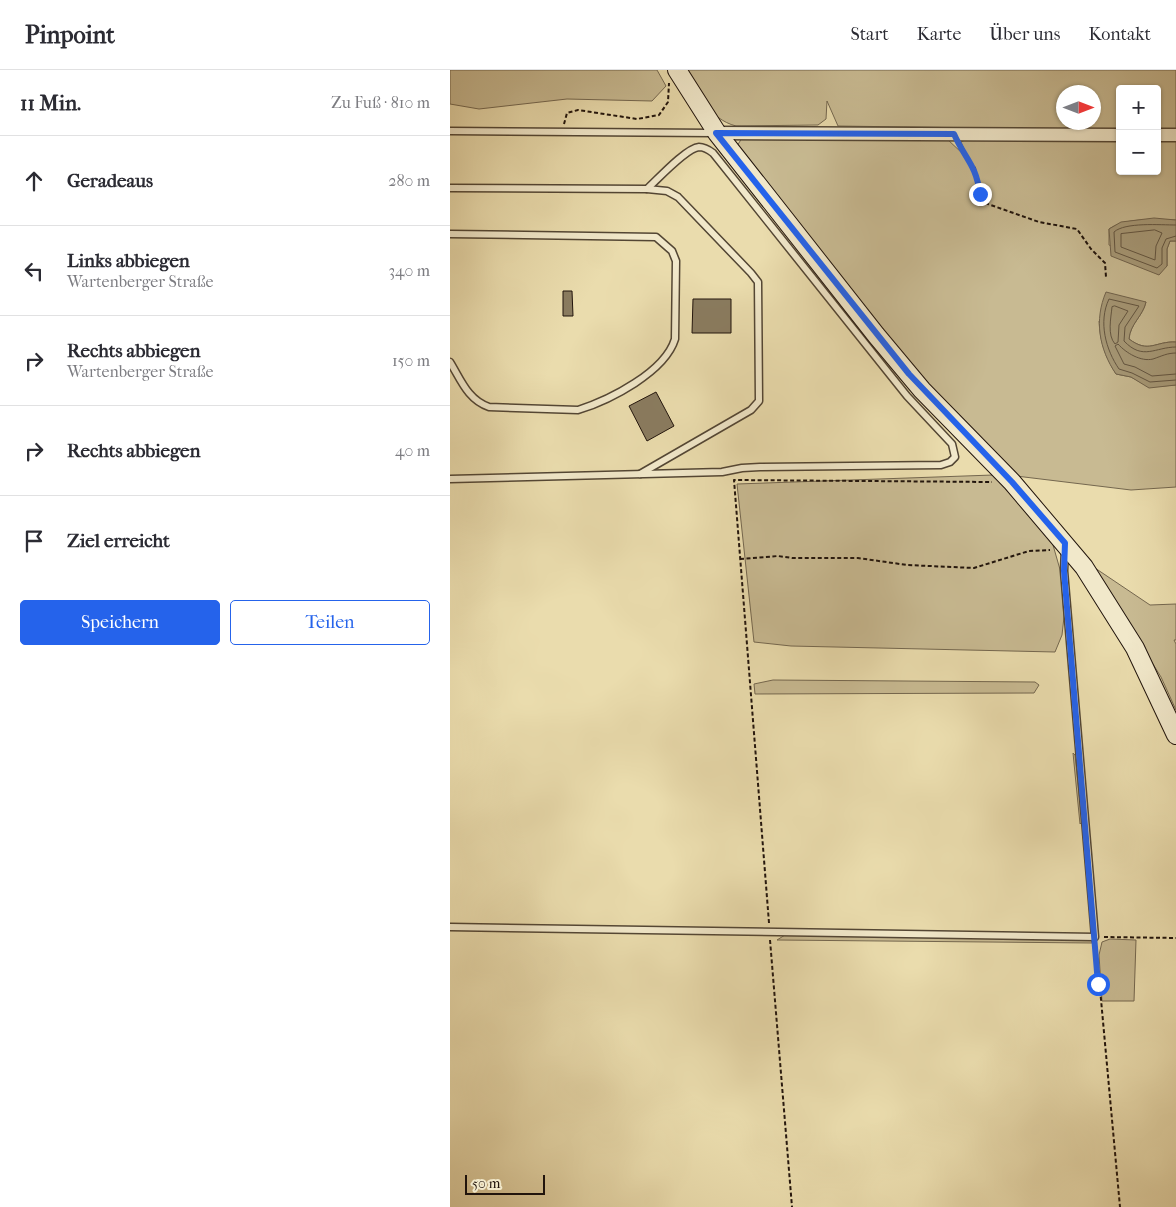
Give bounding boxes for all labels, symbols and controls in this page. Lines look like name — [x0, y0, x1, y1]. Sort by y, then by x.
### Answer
text: Pinpoint — [25, 21, 115, 49]
text: Start — [850, 24, 889, 45]
text: Karte — [917, 24, 961, 45]
text: Über uns — [989, 24, 1060, 45]
text: Kontakt — [1088, 24, 1151, 45]
north arrow — [1056, 85, 1101, 130]
map controls — [1116, 85, 1161, 175]
button: + — [1116, 85, 1161, 130]
text: 11 Min. — [20, 91, 81, 115]
text: Zu Fuß · 810 m — [331, 93, 430, 112]
button: − — [1116, 130, 1161, 175]
icon: ahead — [20, 167, 48, 195]
text: Geradeaus — [67, 170, 153, 192]
text: 280 m — [388, 171, 430, 190]
route end — [969, 183, 992, 206]
text: Links abbiegen — [67, 250, 190, 272]
icon: left — [20, 257, 48, 285]
text: 340 m — [388, 261, 430, 280]
text: Wartenberger Straße — [67, 272, 213, 291]
text: Rechts abbiegen — [67, 340, 201, 362]
icon: right — [20, 347, 48, 375]
text: 150 m — [392, 351, 430, 370]
text: Wartenberger Straße — [67, 362, 213, 381]
icon: right — [20, 437, 48, 465]
text: Rechts abbiegen — [67, 440, 201, 462]
text: 40 m — [395, 441, 430, 460]
icon: arrive — [20, 527, 48, 555]
text: Ziel erreicht — [67, 530, 170, 552]
button: Speichern — [20, 600, 220, 645]
button: Teilen — [230, 600, 430, 645]
route start — [1087, 973, 1110, 996]
scale bar — [465, 1172, 545, 1195]
text: 50 m — [472, 1175, 500, 1192]

